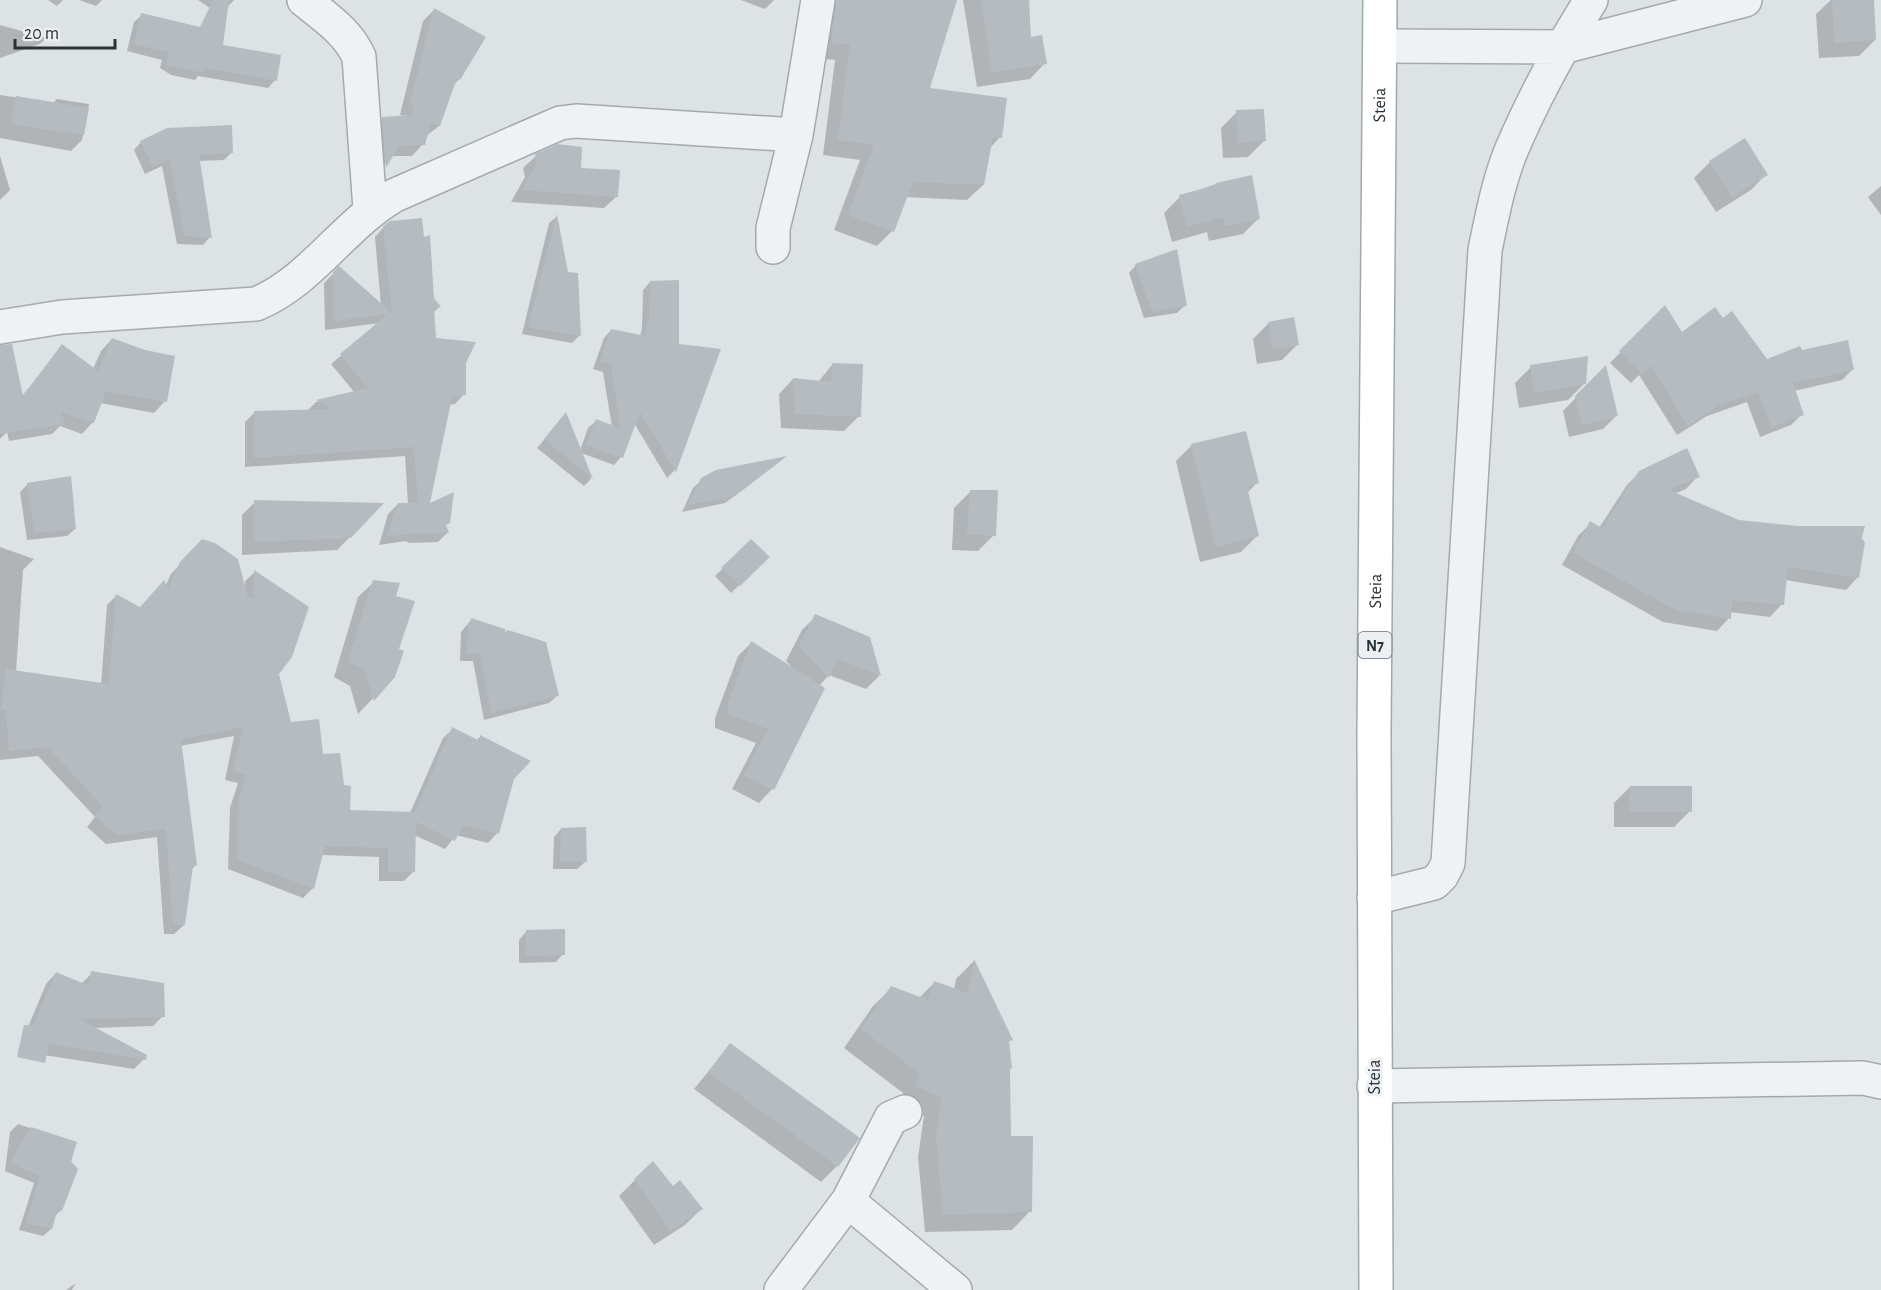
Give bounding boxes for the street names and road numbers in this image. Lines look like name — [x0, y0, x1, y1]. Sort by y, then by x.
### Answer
street label: Steia — [1371, 87, 1389, 123]
street label: Steia — [1367, 573, 1385, 609]
road number: N7 — [1358, 632, 1392, 658]
street label: Steia — [1366, 1060, 1384, 1094]

